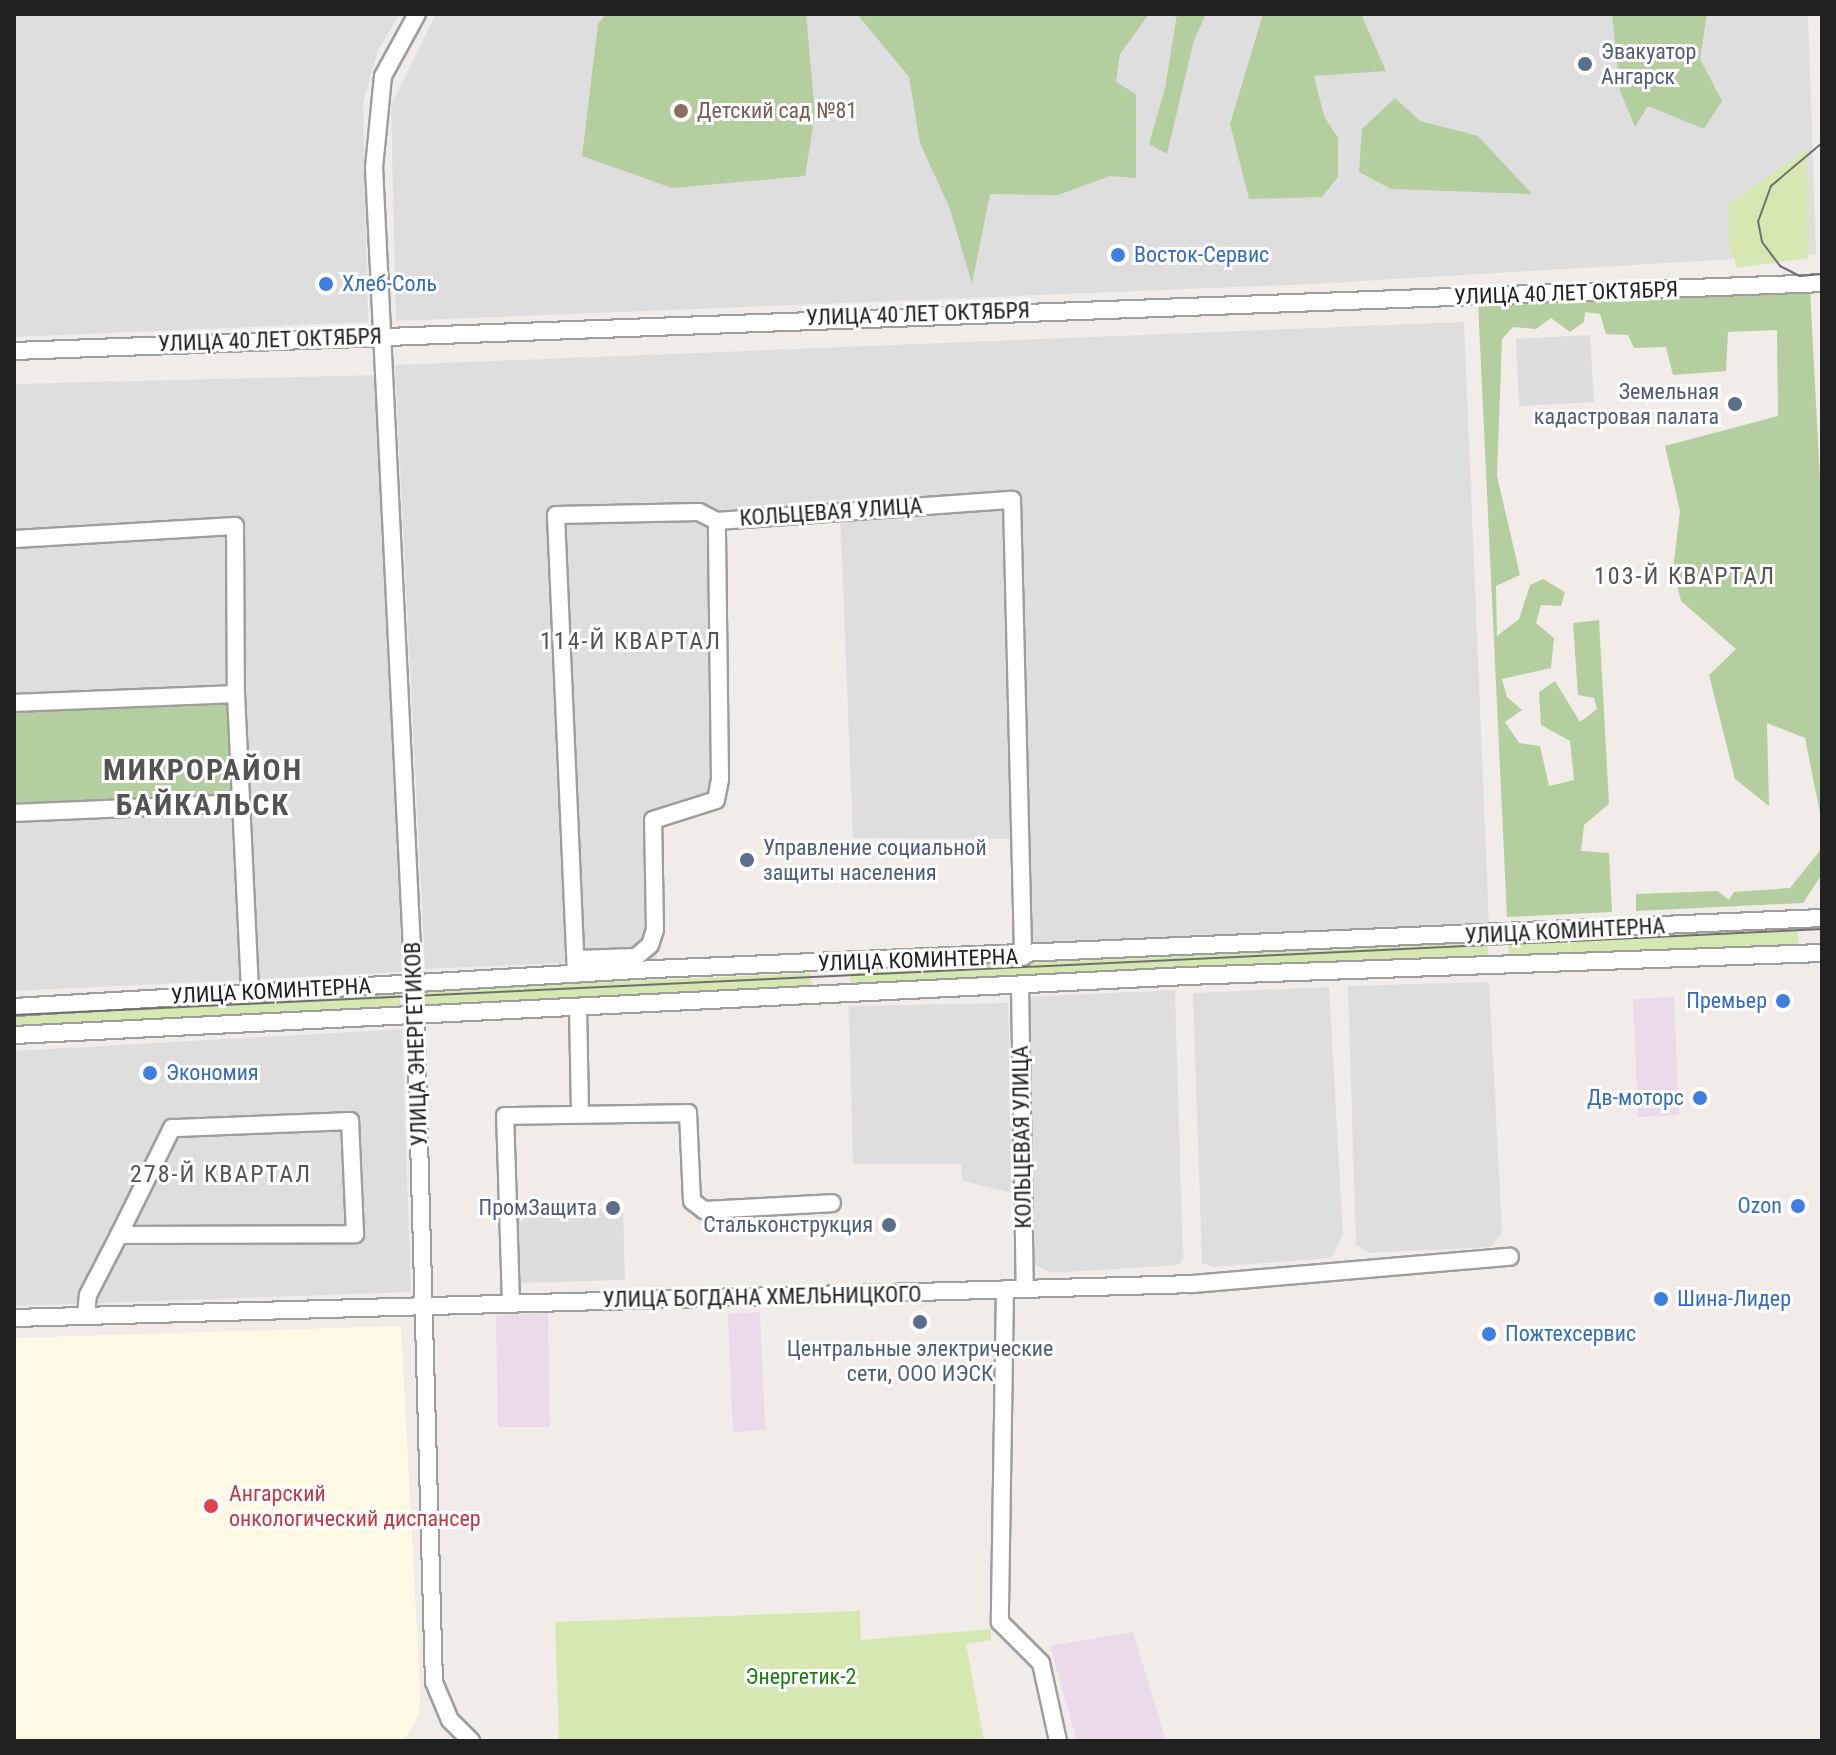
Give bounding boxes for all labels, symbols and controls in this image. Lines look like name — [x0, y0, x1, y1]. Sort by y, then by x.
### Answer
place label: Эвакуатор Ангарск — [1601, 38, 1696, 90]
marker: Эвакуатор Ангарск — [1576, 55, 1594, 73]
place label: Детский сад №81 — [697, 98, 857, 124]
marker: Детский сад №81 — [672, 102, 690, 120]
place label: Восток-Сервис — [1134, 242, 1269, 268]
marker: Восток-Сервис — [1109, 246, 1127, 264]
place label: Хлеб-Соль — [342, 271, 437, 297]
marker: Хлеб-Соль — [317, 275, 335, 293]
street label: УЛИЦА 40 ЛЕТ ОКТЯБРЯ — [1453, 276, 1679, 310]
street label: УЛИЦА 40 ЛЕТ ОКТЯБРЯ — [805, 297, 1031, 331]
street label: УЛИЦА 40 ЛЕТ ОКТЯБРЯ — [157, 323, 383, 357]
place label: Земельная кадастровая палата — [1534, 378, 1719, 430]
marker: Земельная кадастровая палата — [1726, 395, 1744, 413]
street label: КОЛЬЦЕВАЯ УЛИЦА — [739, 492, 923, 532]
district label: 103-Й КВАРТАЛ — [1594, 563, 1776, 591]
district label: 114-Й КВАРТАЛ — [540, 628, 722, 656]
district label: МИКРОРАЙОН БАЙКАЛЬСК — [103, 752, 303, 822]
place label: Управление социальной защиты населения — [763, 834, 987, 886]
marker: Управление социальной защиты населения — [738, 851, 756, 869]
street label: УЛИЦА КОМИНТЕРНА — [1464, 913, 1666, 949]
street label: УЛИЦА ЭНЕРГЕТИКОВ — [399, 941, 433, 1147]
street label: УЛИЦА КОМИНТЕРНА — [817, 943, 1019, 977]
street label: УЛИЦА КОМИНТЕРНА — [170, 973, 372, 1009]
place label: Премьер — [1686, 988, 1767, 1014]
marker: Премьер — [1774, 992, 1792, 1010]
street label: КОЛЬЦЕВАЯ УЛИЦА — [1007, 1045, 1037, 1229]
place label: Экономия — [166, 1060, 259, 1086]
marker: Экономия — [141, 1064, 159, 1082]
place label: Дв-моторс — [1587, 1085, 1684, 1111]
marker: Дв-моторс — [1691, 1089, 1709, 1107]
district label: 278-Й КВАРТАЛ — [130, 1161, 312, 1189]
place label: Ozon — [1738, 1193, 1782, 1219]
place label: ПромЗащита — [478, 1195, 597, 1221]
marker: Ozon — [1789, 1197, 1807, 1215]
marker: ПромЗащита — [604, 1199, 622, 1217]
place label: Стальконструкция — [703, 1212, 873, 1238]
marker: Стальконструкция — [880, 1216, 898, 1234]
street label: УЛИЦА БОГДАНА ХМЕЛЬНИЦКОГО — [602, 1281, 922, 1313]
place label: Шина-Лидер — [1677, 1286, 1791, 1312]
marker: Шина-Лидер — [1652, 1290, 1670, 1308]
marker: Центральные электрические сети, ООО ИЭСК — [911, 1313, 929, 1331]
place label: Пожтехсервис — [1505, 1321, 1636, 1347]
marker: Пожтехсервис — [1480, 1325, 1498, 1343]
place label: Центральные электрические сети, ООО ИЭСК — [787, 1335, 1053, 1386]
place label: Ангарский онкологический диспансер — [229, 1480, 481, 1532]
marker: Ангарский онкологический диспансер — [200, 1495, 222, 1517]
park label: Энергетик-2 — [746, 1664, 856, 1690]

